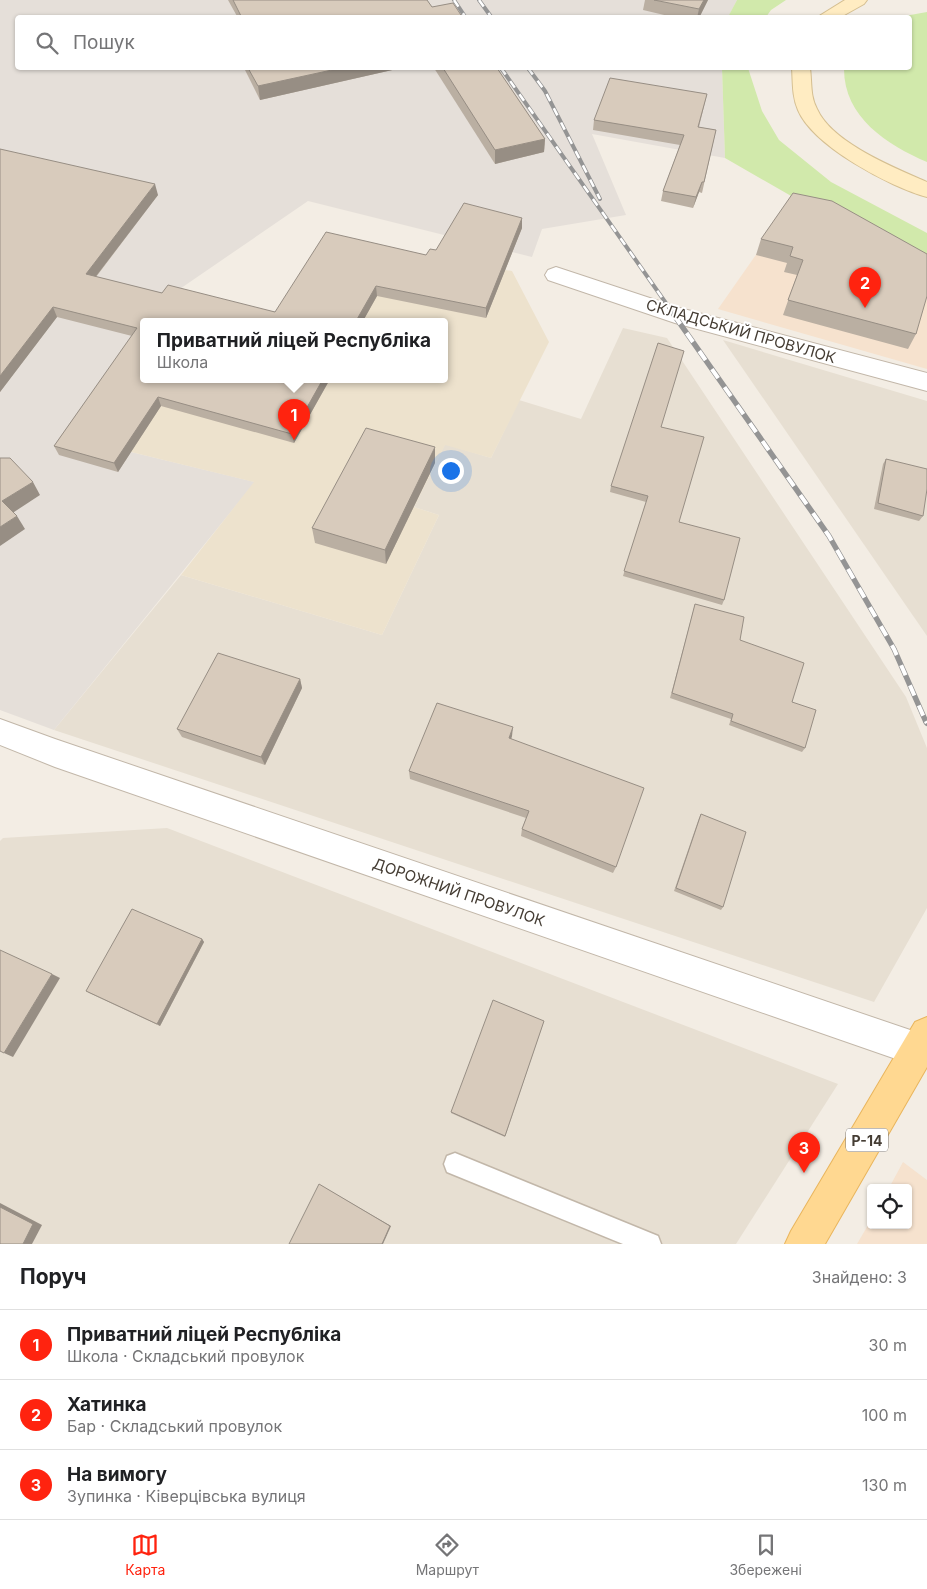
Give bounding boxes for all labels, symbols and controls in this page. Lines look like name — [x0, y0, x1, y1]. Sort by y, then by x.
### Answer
search box — [15, 15, 912, 70]
icon: search — [33, 29, 61, 57]
text: Пошук — [73, 31, 135, 54]
pin: 2 — [849, 267, 881, 308]
street label: СКЛАДСЬКИЙ ПРОВУЛОК — [644, 295, 838, 367]
popup — [140, 318, 448, 383]
text: Приватний ліцей Республіка — [157, 329, 431, 352]
text: Школа — [157, 352, 208, 372]
pin: 1 — [278, 399, 310, 440]
your location — [438, 458, 464, 484]
street label: ДОРОЖНИЙ ПРОВУЛОК — [371, 854, 547, 930]
road number: Р-14 — [846, 1128, 888, 1152]
pin: 3 — [788, 1132, 820, 1173]
map controls — [867, 1184, 912, 1229]
button: locate — [867, 1184, 912, 1229]
text: Поруч — [20, 1264, 87, 1289]
text: Знайдено: 3 — [812, 1267, 907, 1287]
text: Приватний ліцей Республіка — [67, 1323, 341, 1346]
text: 1 — [33, 1335, 39, 1355]
text: 30 m — [869, 1335, 907, 1355]
text: Школа · Складський провулок — [67, 1346, 304, 1366]
text: Хатинка — [67, 1393, 147, 1416]
text: 2 — [31, 1405, 41, 1425]
text: 100 m — [862, 1405, 907, 1425]
text: Бар · Складський провулок — [67, 1416, 282, 1436]
text: На вимогу — [67, 1463, 167, 1486]
text: 3 — [31, 1475, 41, 1495]
text: 130 m — [862, 1475, 907, 1495]
text: Зупинка · Ківерцівська вулиця — [67, 1486, 306, 1506]
tab: Карта — [125, 1531, 165, 1578]
tab: Маршрут — [416, 1531, 479, 1578]
tab: Збережені — [729, 1531, 802, 1578]

